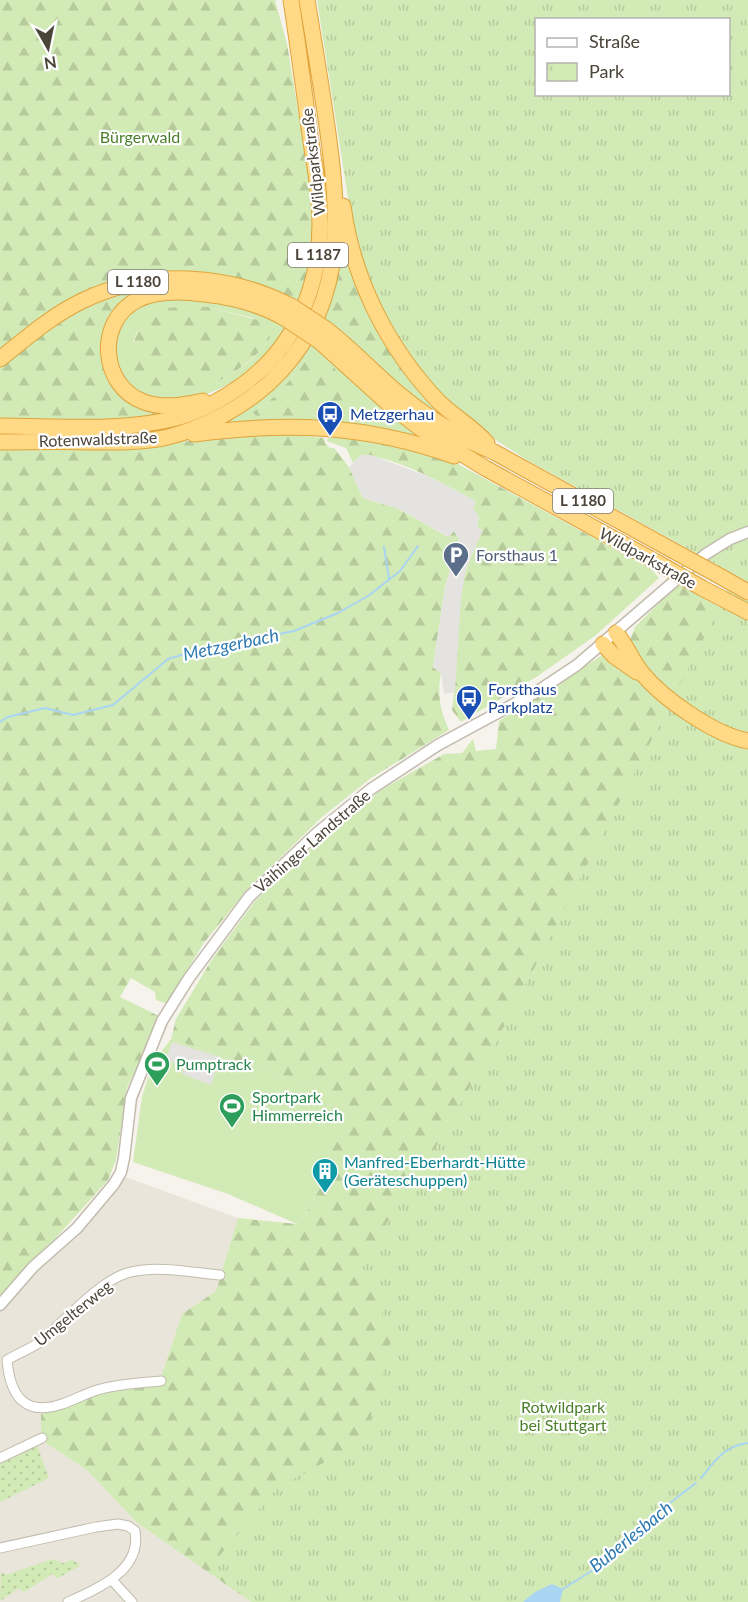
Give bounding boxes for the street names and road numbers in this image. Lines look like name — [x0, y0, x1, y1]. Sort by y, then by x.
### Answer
street label: Wildparkstraße — [296, 107, 329, 217]
road number: L 1187 — [288, 243, 348, 267]
road number: L 1180 — [108, 270, 168, 294]
street label: Rotenwaldstraße — [38, 427, 158, 450]
road number: L 1180 — [553, 489, 613, 513]
street label: Wildparkstraße — [596, 523, 700, 592]
street label: Vaihinger Landstraße — [250, 785, 374, 896]
street label: Umgelterweg — [30, 1276, 115, 1350]

